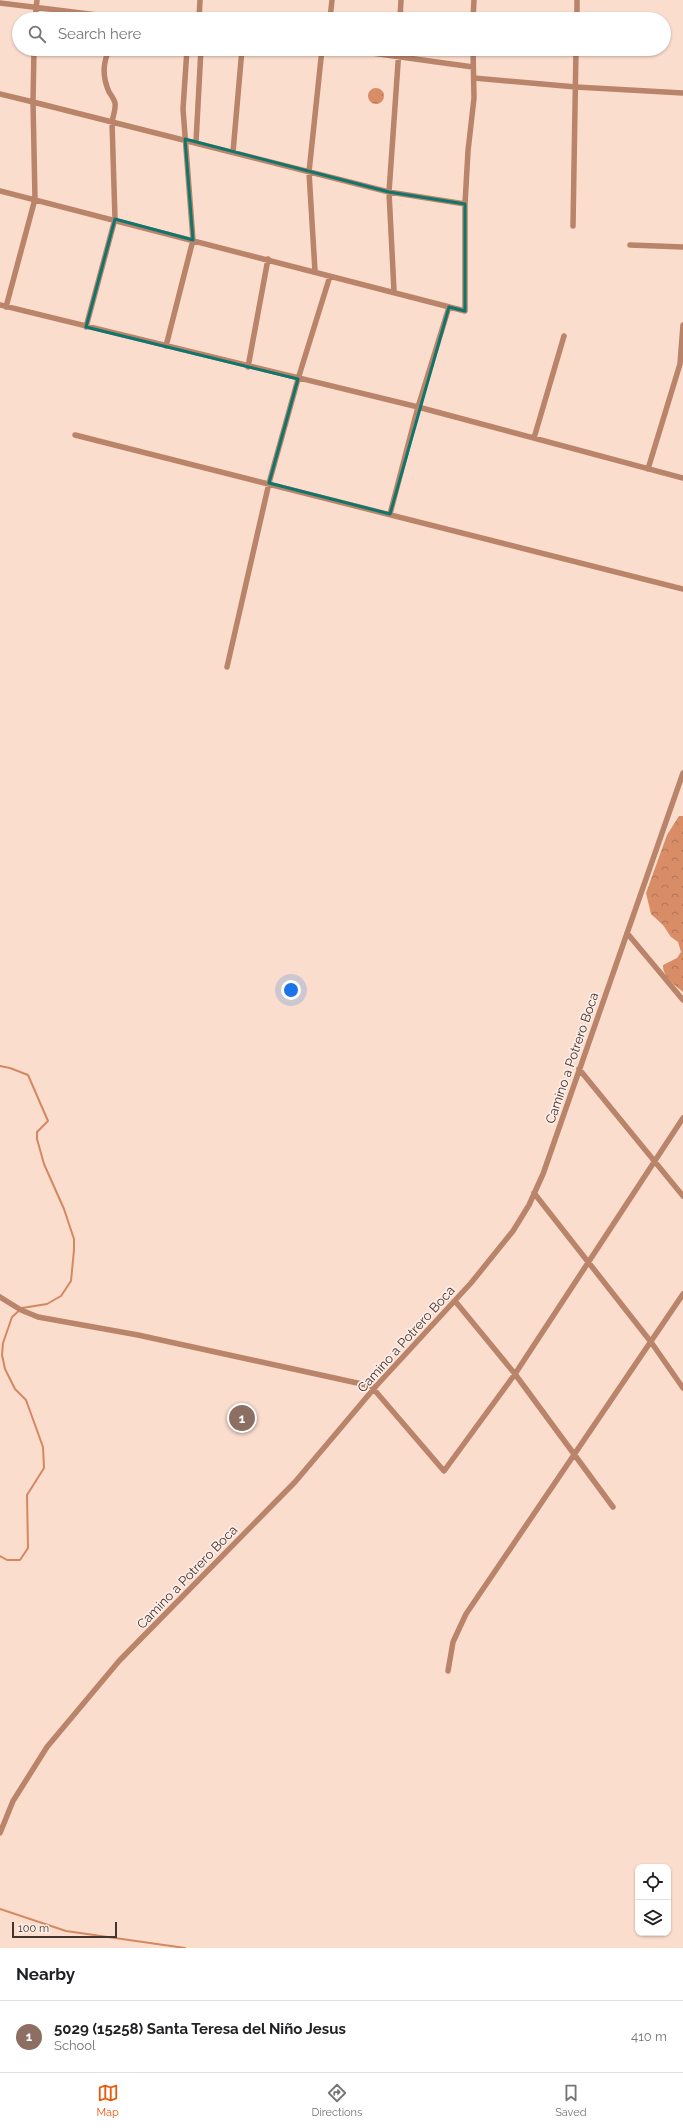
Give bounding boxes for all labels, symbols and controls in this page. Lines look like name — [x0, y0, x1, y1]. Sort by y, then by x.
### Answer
search box — [12, 12, 671, 56]
icon: search — [26, 23, 48, 45]
text: Search here — [58, 25, 141, 43]
your location — [281, 980, 301, 1000]
street label: Camino a Potrero Boca — [542, 990, 602, 1126]
street label: Camino a Potrero Boca — [354, 1283, 458, 1395]
pin: 1 — [229, 1403, 255, 1433]
street label: Camino a Potrero Boca — [134, 1522, 240, 1632]
map controls — [635, 1864, 671, 1936]
button: locate — [635, 1864, 671, 1900]
button: layers — [635, 1900, 671, 1936]
scale bar — [12, 1920, 117, 1939]
text: 100 m — [18, 1922, 49, 1935]
text: Nearby — [16, 1964, 75, 1984]
text: 5029 (15258) Santa Teresa del Niño Jesus — [54, 2020, 346, 2038]
text: 1 — [26, 2029, 32, 2044]
text: 410 m — [631, 2029, 667, 2044]
text: School — [54, 2038, 96, 2053]
tab: Map — [96, 2082, 119, 2119]
tab: Directions — [312, 2082, 362, 2119]
tab: Saved — [555, 2082, 587, 2119]

